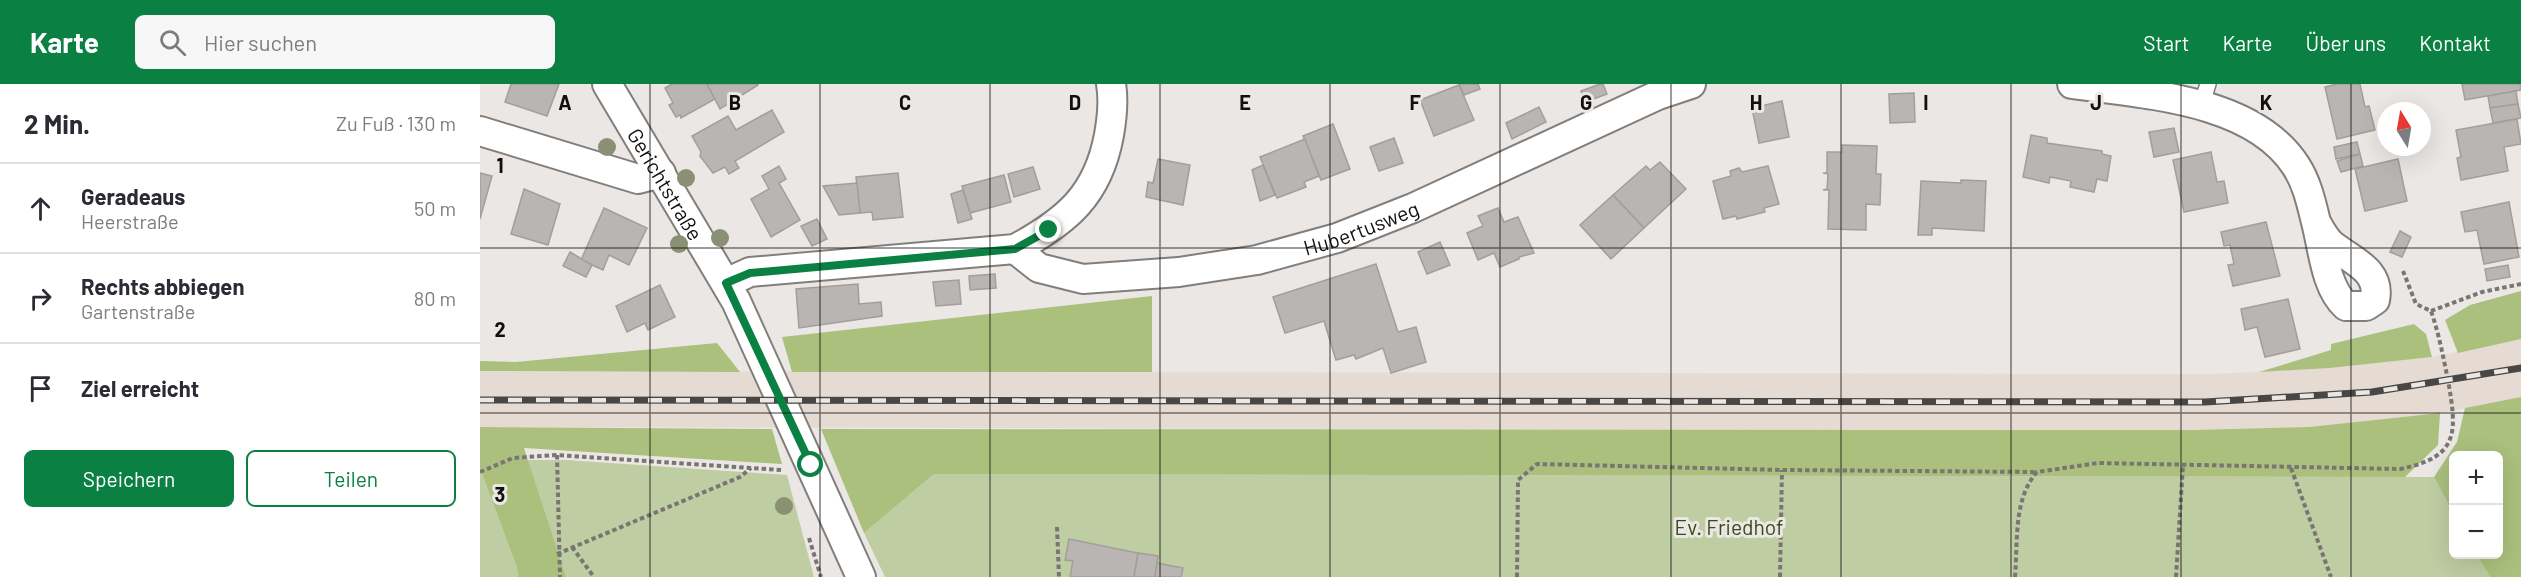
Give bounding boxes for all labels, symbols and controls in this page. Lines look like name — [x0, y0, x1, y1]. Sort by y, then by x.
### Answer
search box — [135, 15, 555, 69]
text: Karte — [30, 25, 99, 59]
icon: search — [156, 26, 189, 59]
text: Hier suchen — [204, 29, 317, 55]
text: Start — [2143, 30, 2190, 55]
text: Karte — [2223, 30, 2273, 55]
text: Über uns — [2306, 30, 2386, 55]
text: Kontakt — [2419, 30, 2491, 55]
text: A — [558, 90, 572, 114]
text: B — [729, 90, 741, 114]
text: C — [899, 90, 911, 114]
text: D — [1069, 90, 1081, 114]
text: E — [1239, 90, 1251, 114]
text: F — [1409, 90, 1421, 114]
text: G — [1580, 90, 1592, 114]
text: H — [1750, 90, 1762, 114]
text: I — [1923, 90, 1929, 114]
text: J — [2090, 90, 2102, 114]
text: K — [2260, 90, 2273, 114]
north arrow — [2377, 102, 2431, 156]
text: 2 Min. — [24, 108, 90, 139]
text: Zu Fuß · 130 m — [336, 111, 456, 135]
street label: Gerichtstraße — [623, 123, 709, 244]
text: 1 — [496, 153, 504, 177]
text: Geradeaus — [81, 183, 185, 209]
icon: ahead — [24, 192, 57, 225]
street label: Hubertusweg — [1300, 195, 1422, 259]
text: 50 m — [414, 196, 456, 220]
text: Heerstraße — [81, 209, 179, 233]
route end — [1035, 216, 1061, 242]
text: Rechts abbiegen — [81, 273, 244, 299]
icon: right — [24, 282, 57, 315]
text: 80 m — [414, 286, 456, 310]
text: Gartenstraße — [81, 299, 195, 323]
text: 2 — [494, 317, 506, 341]
icon: arrive — [24, 372, 57, 405]
text: Ziel erreicht — [81, 375, 199, 401]
button: Speichern — [24, 450, 234, 507]
button: Teilen — [246, 450, 456, 507]
route start — [797, 451, 823, 477]
map controls — [2449, 451, 2503, 559]
button: + — [2449, 451, 2503, 505]
text: 3 — [495, 482, 505, 506]
button: − — [2449, 505, 2503, 559]
park label: Ev. Friedhof — [1674, 514, 1784, 539]

